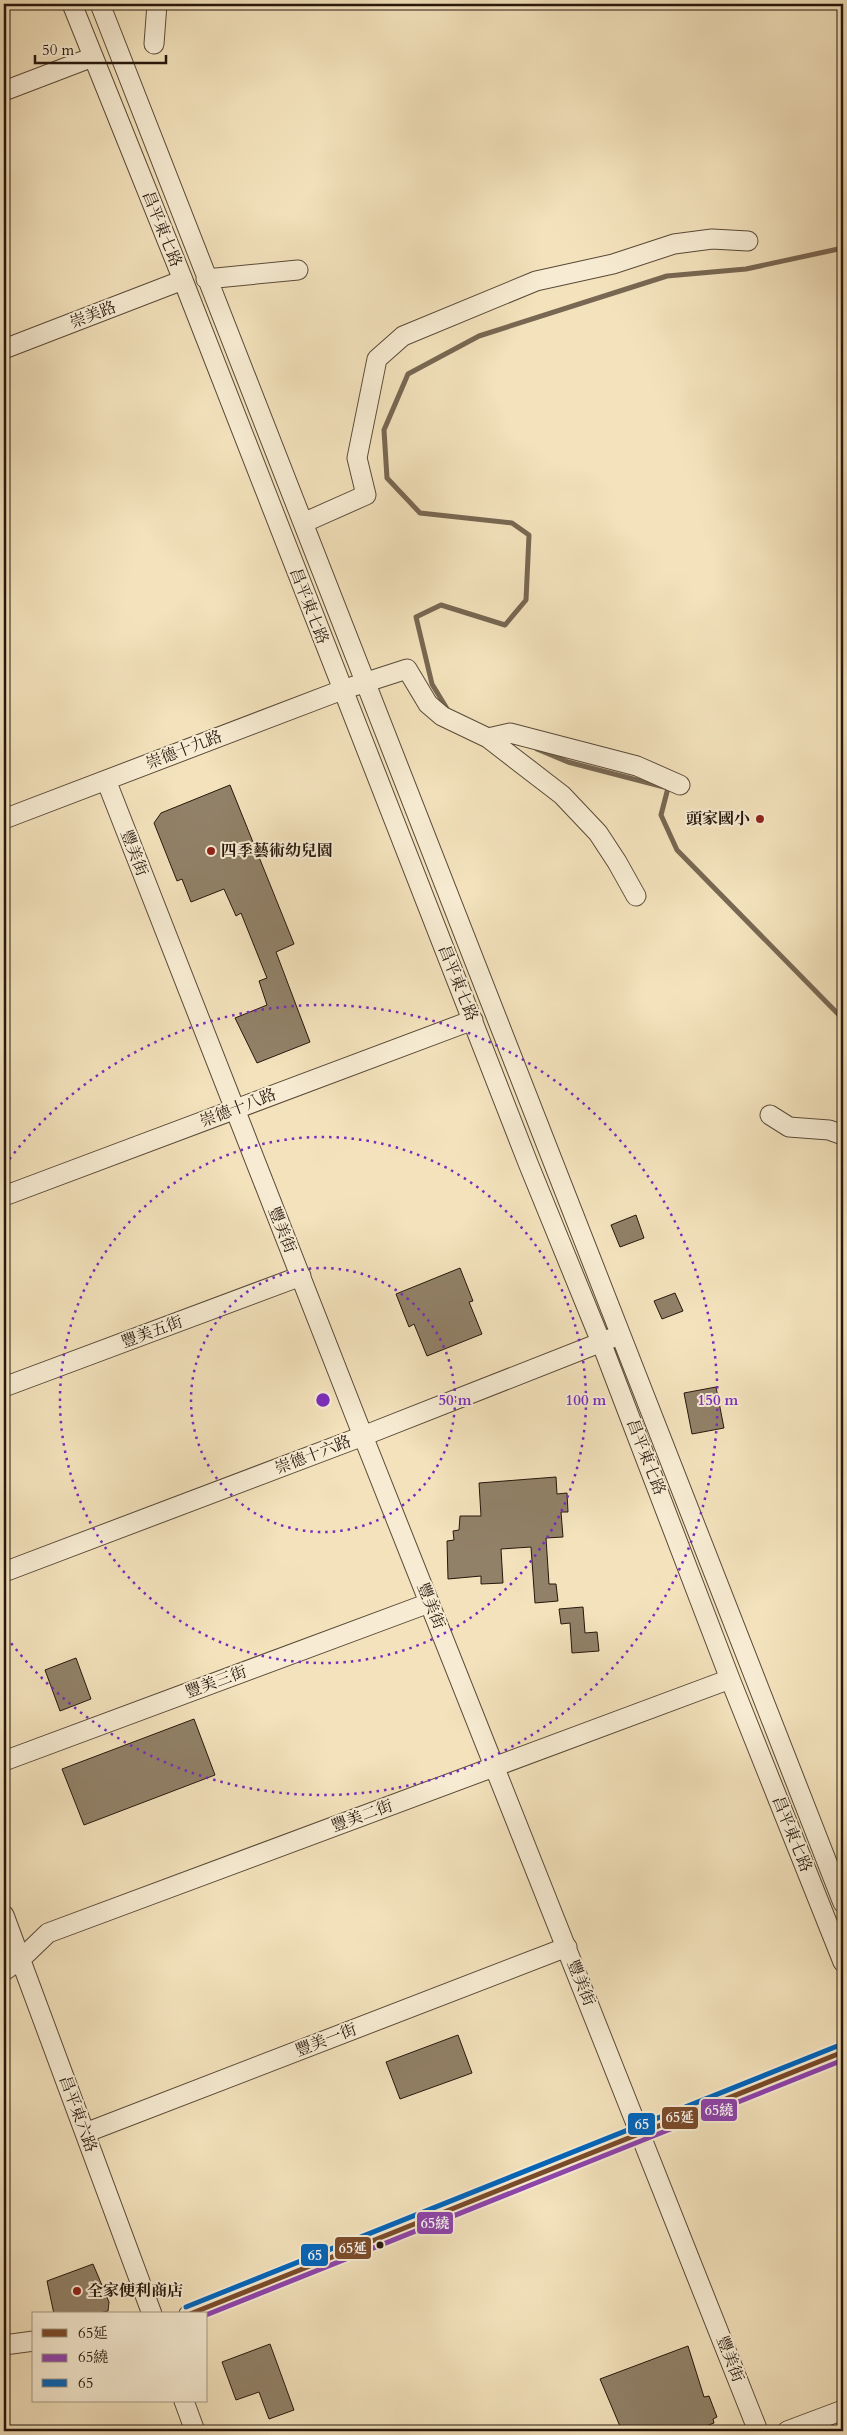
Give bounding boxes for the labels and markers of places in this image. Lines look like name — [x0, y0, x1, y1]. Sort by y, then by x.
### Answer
place label: 頭家國小 — [686, 808, 750, 830]
marker: 頭家國小 — [754, 813, 766, 825]
place label: 四季藝術幼兒園 — [221, 840, 333, 862]
marker: 四季藝術幼兒園 — [205, 845, 217, 857]
centre of rings — [314, 1391, 332, 1409]
unlabelled marker — [375, 2240, 385, 2250]
place label: 全家便利商店 — [87, 2280, 183, 2302]
marker: 全家便利商店 — [71, 2285, 83, 2297]

